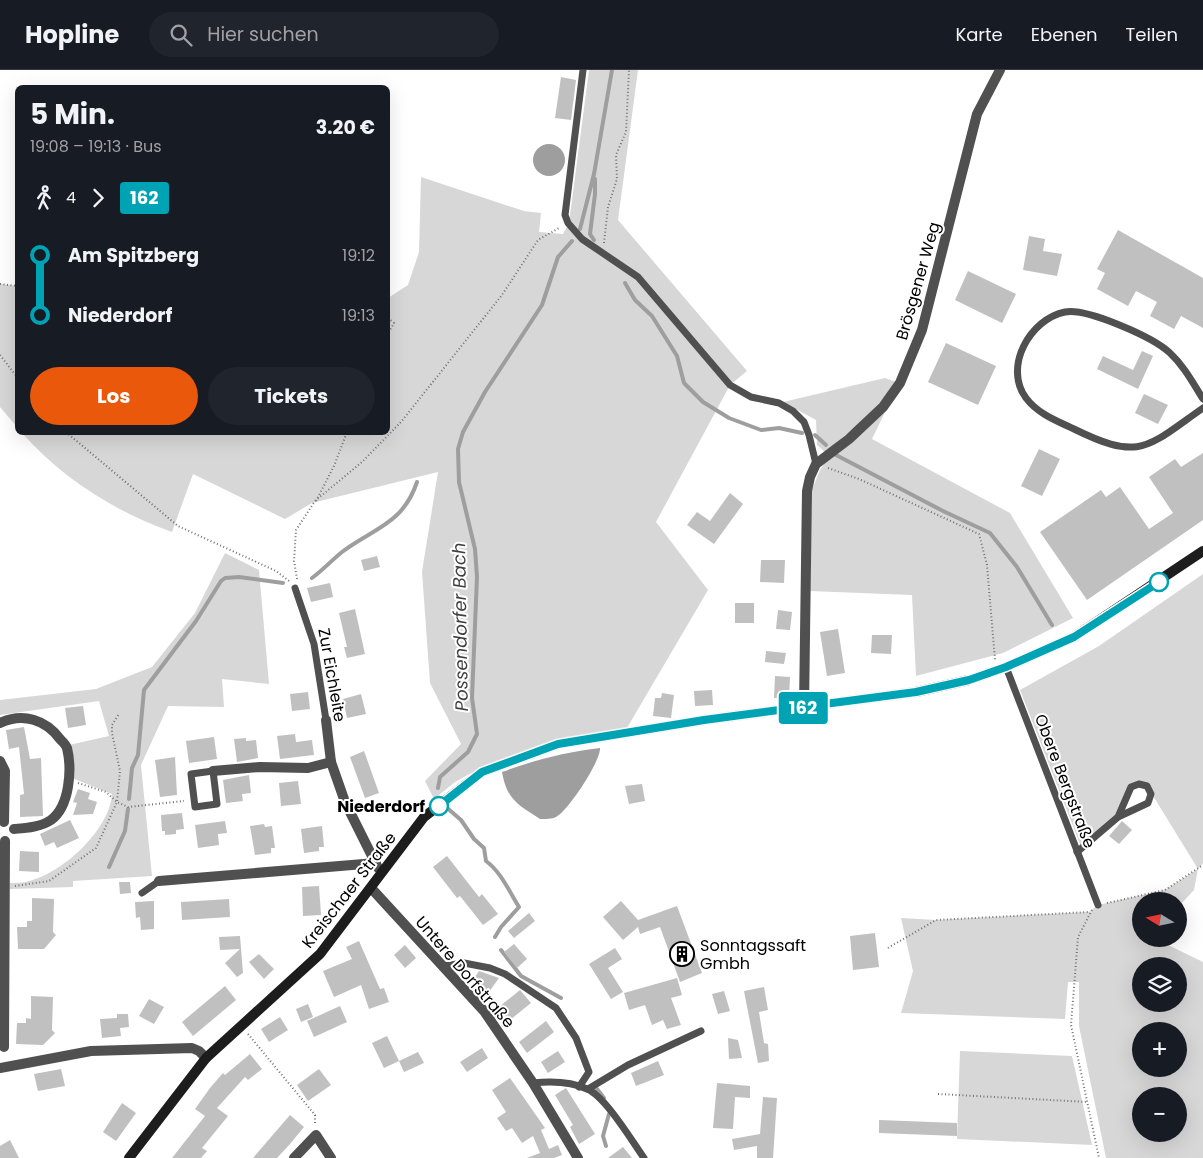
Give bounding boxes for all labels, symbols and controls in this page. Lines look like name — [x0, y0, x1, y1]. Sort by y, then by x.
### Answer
search box — [149, 12, 499, 57]
text: Hopline — [25, 18, 119, 51]
icon: search — [167, 21, 195, 49]
text: Hier suchen — [207, 21, 319, 48]
text: Karte — [955, 22, 1003, 47]
text: Ebenen — [1031, 22, 1098, 47]
text: Teilen — [1126, 22, 1178, 47]
text: 5 Min. — [30, 95, 115, 134]
text: 3.20 € — [316, 114, 375, 141]
text: 19:08 – 19:13 · Bus — [30, 135, 162, 158]
icon: walk — [30, 184, 58, 212]
icon: forward — [84, 184, 112, 212]
text: 162 — [130, 185, 159, 210]
text: 4 — [66, 186, 76, 209]
street label: Brösgener Weg — [890, 219, 946, 343]
text: Am Spitzberg — [68, 242, 199, 269]
text: 19:12 — [342, 244, 375, 267]
text: Niederdorf — [68, 302, 172, 329]
text: 19:13 — [342, 304, 375, 327]
button: Los — [30, 367, 198, 425]
button: Tickets — [208, 367, 375, 425]
water label: Possendorfer Bach — [446, 542, 474, 712]
unlabelled marker — [1149, 572, 1169, 592]
street label: Zur Eichleite — [312, 626, 352, 724]
line badge: 162 — [774, 692, 832, 724]
text: 162 — [789, 695, 817, 720]
street label: Obere Bergstraße — [1029, 711, 1101, 851]
place label: Niederdorf — [337, 795, 425, 818]
marker: Niederdorf — [429, 796, 449, 816]
street label: Kreischaer Straße — [296, 827, 402, 953]
north arrow — [1132, 892, 1188, 948]
map controls — [1132, 892, 1187, 1142]
street label: Untere Dorfstraße — [410, 911, 520, 1033]
place label: Sonntagssaft Gmbh — [700, 934, 806, 975]
building icon: Sonntagssaft Gmbh — [669, 941, 695, 967]
button: layers — [1132, 957, 1187, 1012]
button: + — [1132, 1022, 1187, 1077]
button: − — [1132, 1087, 1187, 1142]

